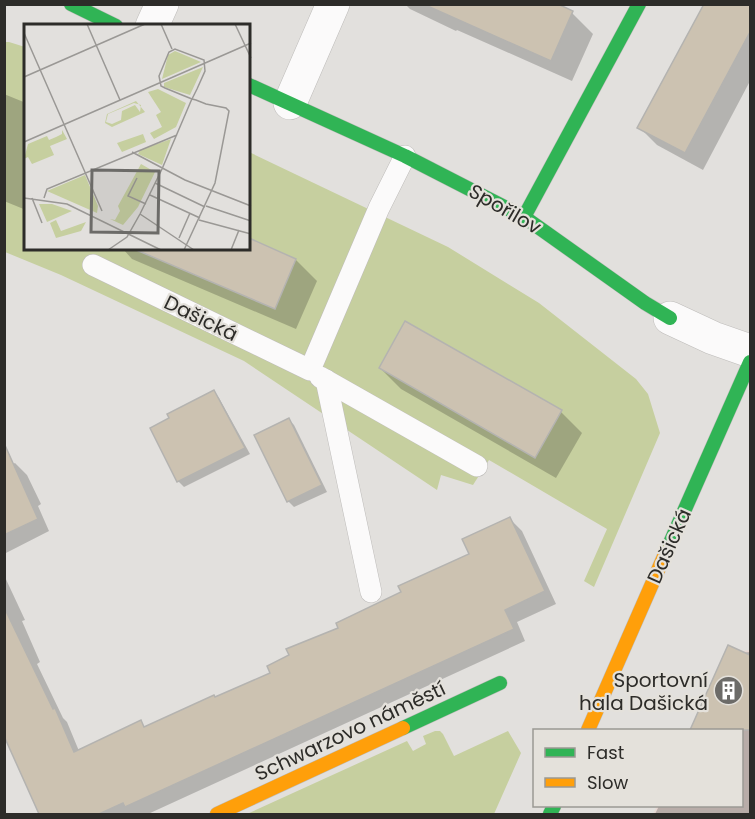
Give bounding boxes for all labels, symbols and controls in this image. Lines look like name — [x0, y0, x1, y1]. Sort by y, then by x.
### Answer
inset map — [24, 24, 250, 250]
street label: Spořilov — [464, 177, 546, 241]
street label: Dašická — [159, 288, 243, 348]
street label: Dašická — [640, 504, 698, 588]
place label: Sportovní hala Dašická — [579, 666, 708, 717]
street label: Schwarzovo náměstí — [250, 674, 450, 787]
building icon: Sportovní hala Dašická — [713, 675, 745, 707]
legend — [533, 729, 743, 807]
text: Fast — [587, 740, 624, 765]
text: Slow — [587, 770, 629, 795]

